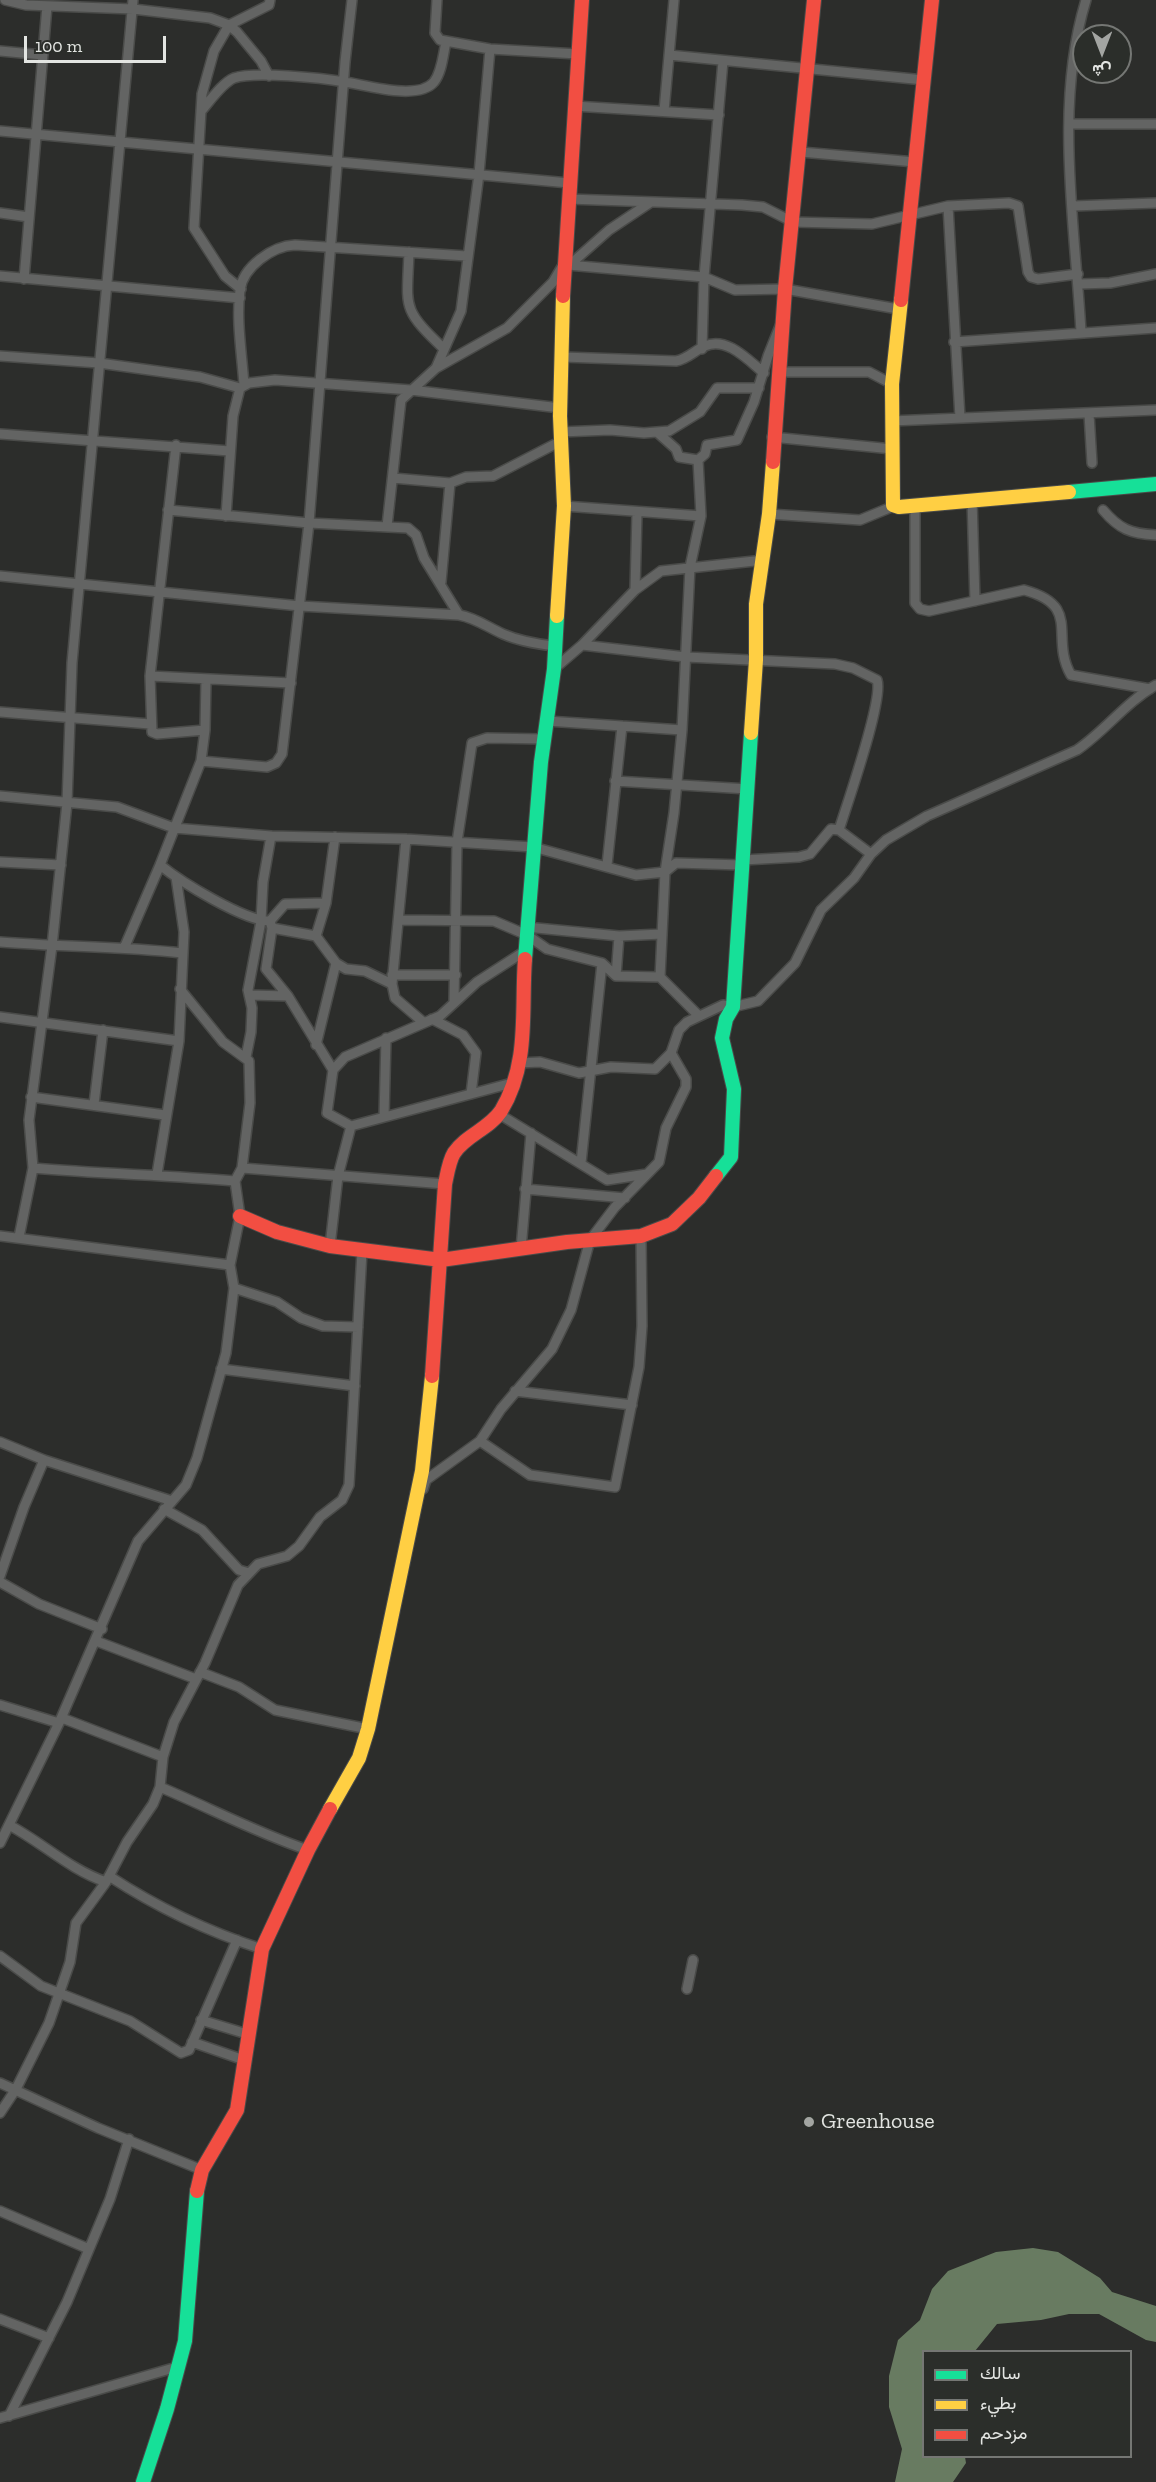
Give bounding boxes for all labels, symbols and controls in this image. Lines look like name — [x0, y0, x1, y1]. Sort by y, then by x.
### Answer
scale bar — [27, 24, 170, 62]
north arrow — [1072, 24, 1132, 84]
text: 100 m — [35, 35, 82, 57]
text: ش — [1092, 61, 1112, 80]
place label: Greenhouse — [821, 2109, 935, 2135]
marker: Greenhouse — [802, 2115, 816, 2129]
legend — [922, 2350, 1132, 2458]
text: سالك — [980, 2362, 1020, 2384]
text: بطيء — [980, 2392, 1016, 2414]
text: مزدحم — [980, 2422, 1027, 2444]

